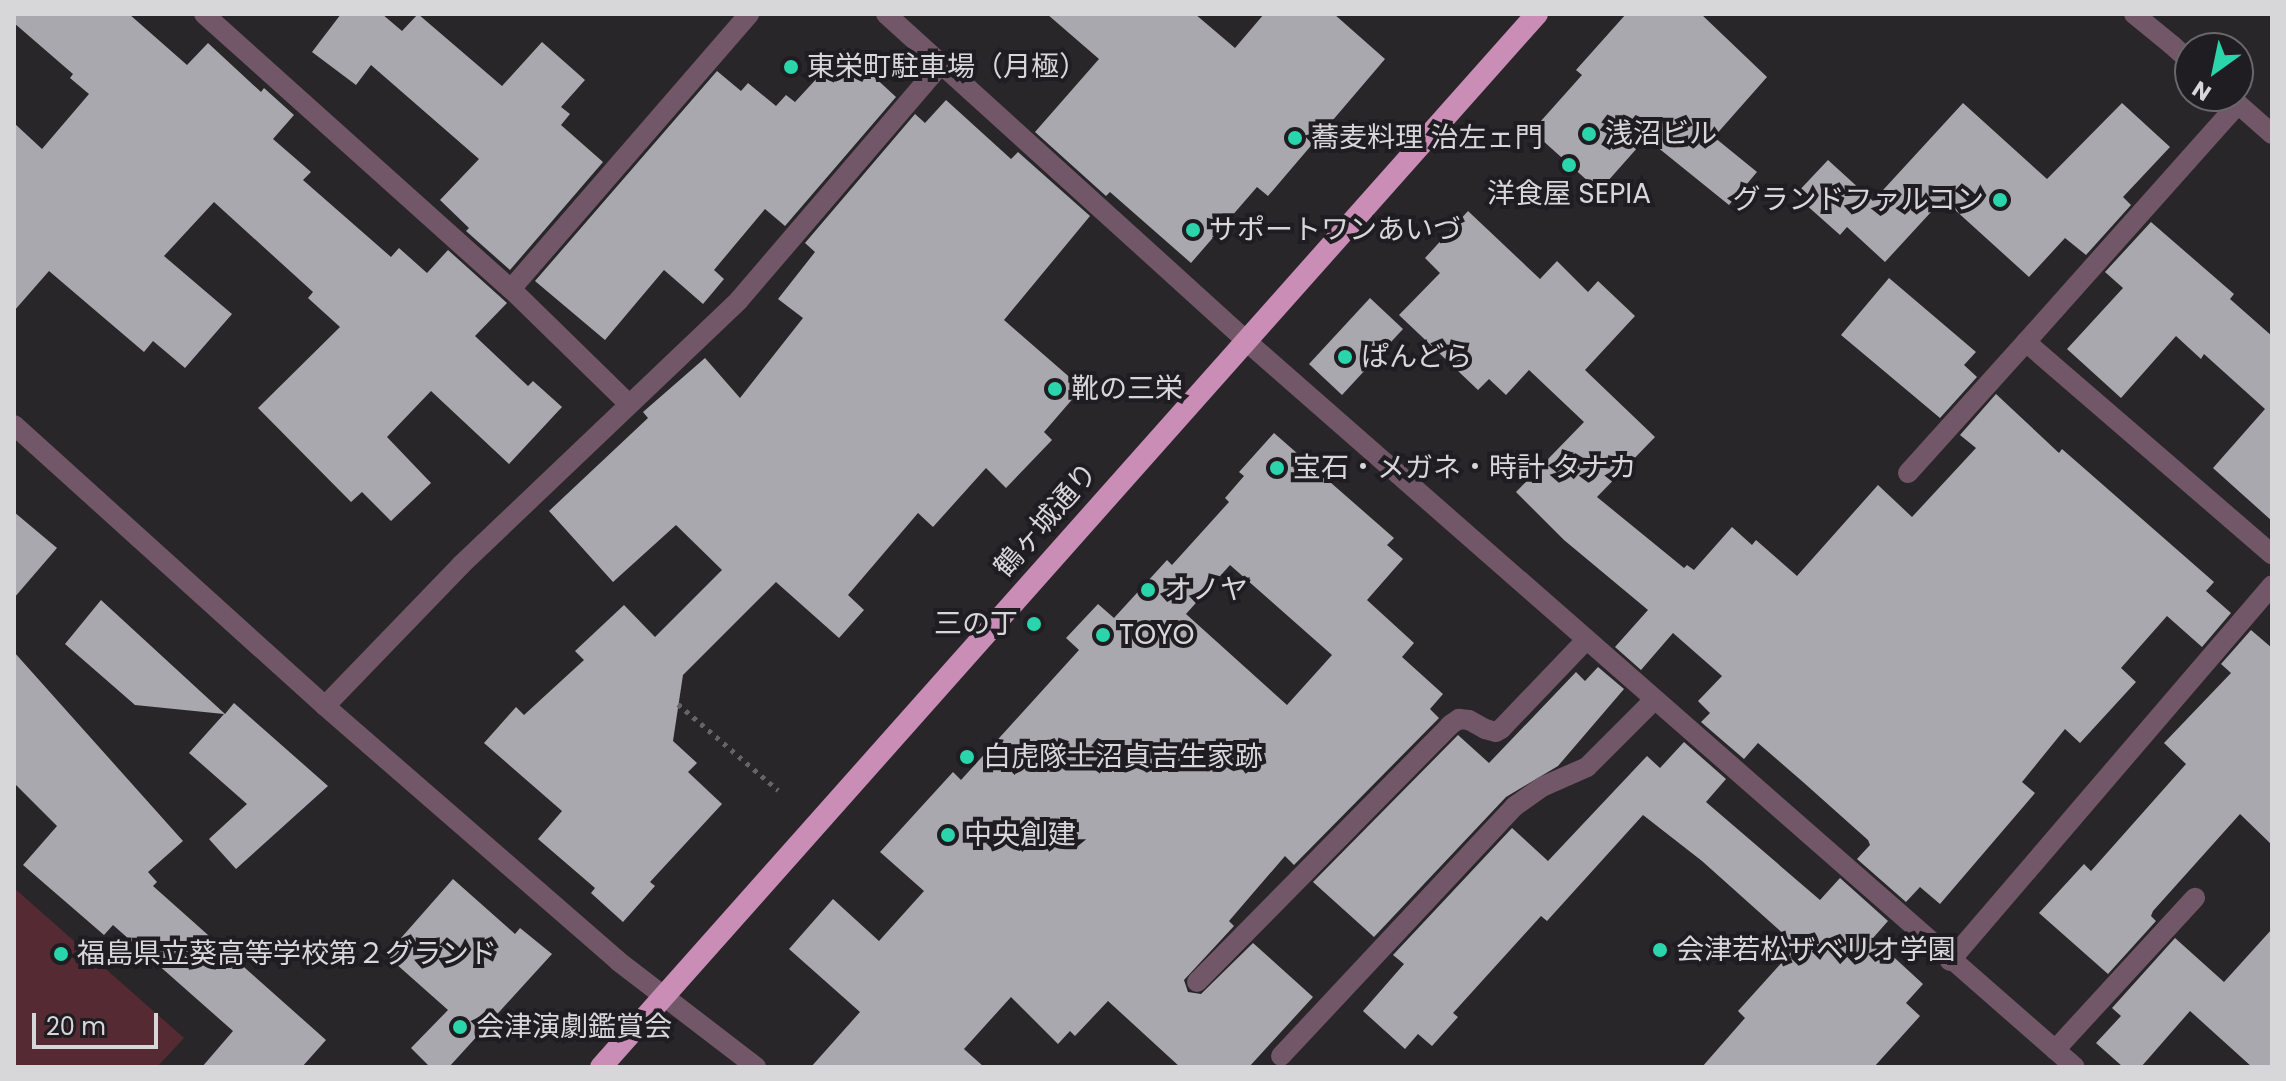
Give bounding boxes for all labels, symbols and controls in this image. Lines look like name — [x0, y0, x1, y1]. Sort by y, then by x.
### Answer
north arrow — [2174, 32, 2254, 112]
place label: 東栄町駐車場（月極） — [807, 50, 1087, 84]
marker: 東栄町駐車場（月極） — [782, 58, 800, 76]
text: N — [2186, 73, 2217, 108]
place label: 浅沼ビル — [1605, 117, 1717, 151]
place label: 蕎麦料理 治左ェ門 — [1311, 121, 1542, 155]
marker: 浅沼ビル — [1580, 125, 1598, 143]
marker: 蕎麦料理 治左ェ門 — [1286, 129, 1304, 147]
marker: 洋食屋 SEPIA — [1560, 156, 1578, 174]
place label: 洋食屋 SEPIA — [1487, 177, 1651, 211]
place label: グランドファルコン — [1732, 183, 1984, 217]
marker: グランドファルコン — [1991, 191, 2009, 209]
place label: サポートワンあいづ — [1209, 213, 1461, 247]
marker: サポートワンあいづ — [1184, 221, 1202, 239]
place label: ぱんどら — [1361, 340, 1473, 374]
marker: ぱんどら — [1336, 348, 1354, 366]
place label: 靴の三栄 — [1071, 372, 1183, 406]
marker: 靴の三栄 — [1046, 380, 1064, 398]
place label: 宝石・メガネ・時計 タナカ — [1293, 451, 1636, 485]
street label: 鶴ヶ城通り — [987, 456, 1105, 584]
marker: 宝石・メガネ・時計 タナカ — [1268, 459, 1286, 477]
place label: オノヤ — [1164, 573, 1248, 607]
marker: オノヤ — [1139, 581, 1157, 599]
place label: 三の丁 — [934, 607, 1018, 641]
marker: 三の丁 — [1025, 615, 1043, 633]
place label: TOYO — [1119, 618, 1195, 652]
marker: TOYO — [1094, 626, 1112, 644]
place label: 白虎隊士沼貞吉生家跡 — [983, 740, 1263, 774]
marker: 白虎隊士沼貞吉生家跡 — [958, 748, 976, 766]
place label: 中央創建 — [964, 818, 1076, 852]
marker: 中央創建 — [939, 826, 957, 844]
place label: 会津若松ザベリオ学園 — [1676, 933, 1956, 967]
place label: 福島県立葵高等学校第２グランド — [77, 937, 497, 971]
marker: 会津若松ザベリオ学園 — [1651, 941, 1669, 959]
marker: 福島県立葵高等学校第２グランド — [52, 945, 70, 963]
scale bar — [36, 997, 162, 1047]
text: 20 m — [46, 1010, 106, 1043]
place label: 会津演劇鑑賞会 — [476, 1010, 672, 1044]
marker: 会津演劇鑑賞会 — [451, 1018, 469, 1036]

